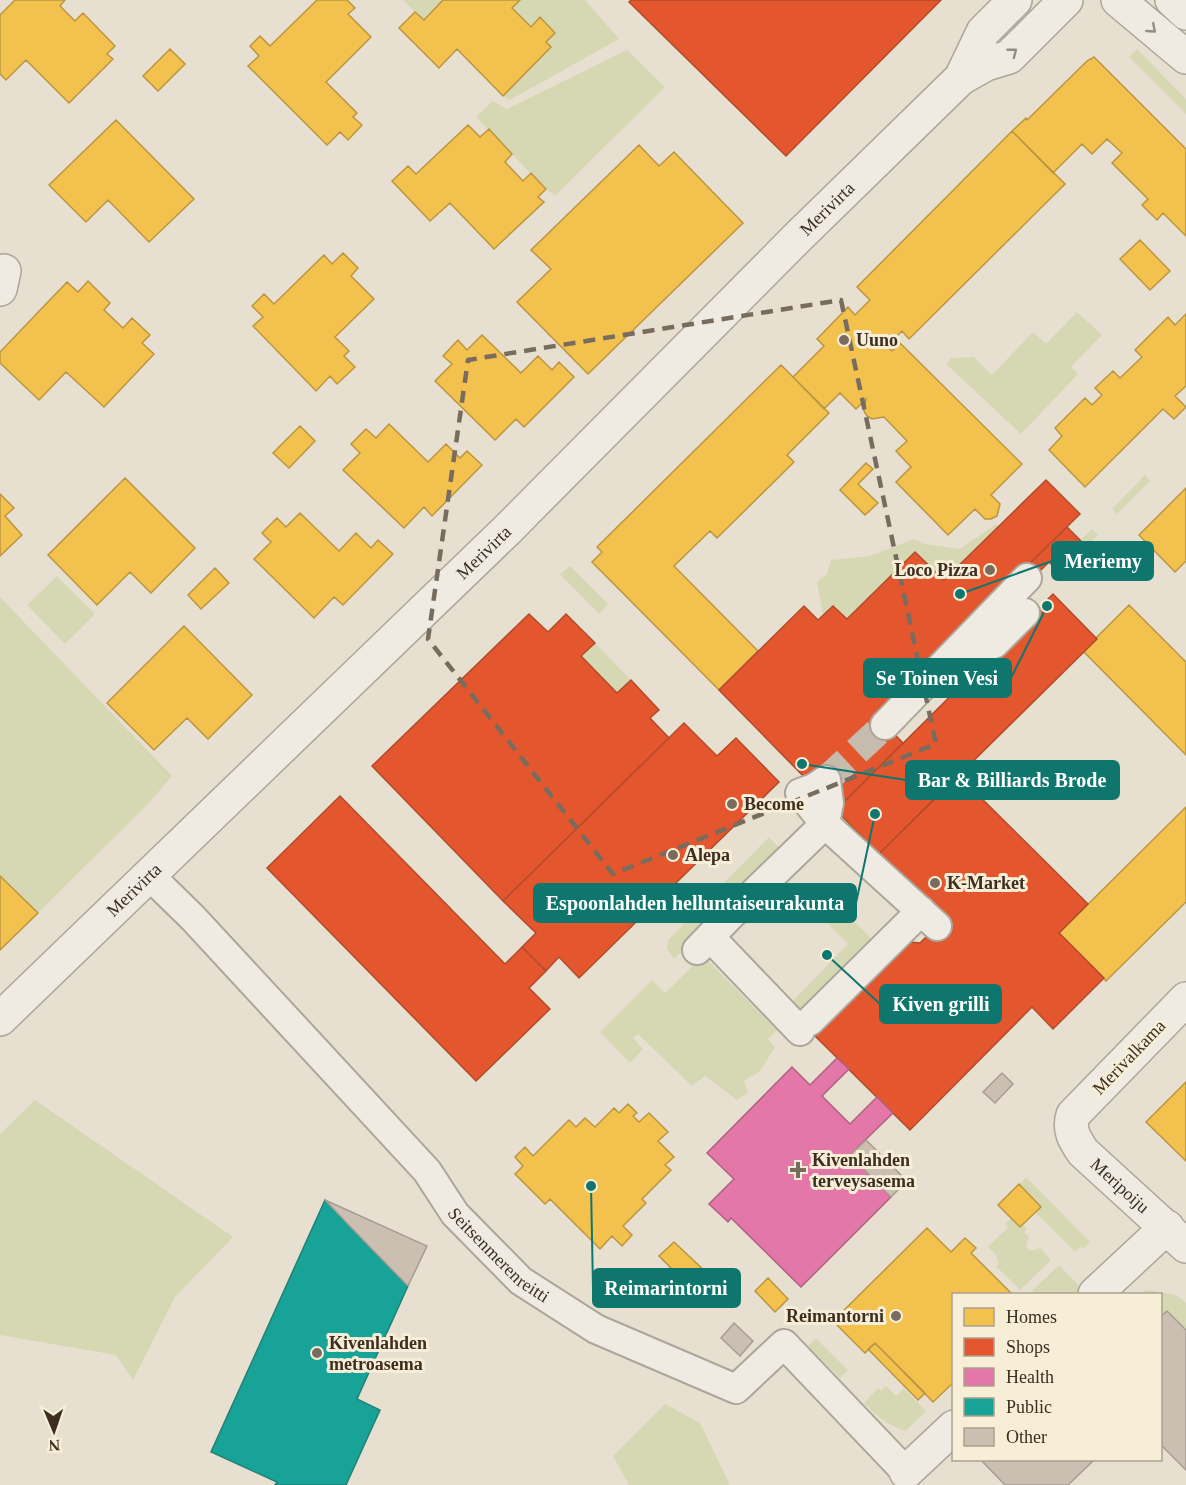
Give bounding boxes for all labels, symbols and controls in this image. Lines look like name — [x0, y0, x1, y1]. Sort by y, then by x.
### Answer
one-way arrow — [1145, 22, 1155, 33]
one-way arrow — [1006, 49, 1017, 60]
street label: Merivirta — [796, 178, 858, 240]
place label: Uuno — [856, 330, 898, 350]
marker: Uuno — [837, 333, 851, 347]
street label: Merivirta — [452, 522, 515, 583]
callout: Meriemy — [1052, 542, 1153, 580]
text: Meriemy — [1064, 550, 1142, 573]
place label: Loco Pizza — [895, 560, 978, 580]
marker: Loco Pizza — [983, 563, 997, 577]
callout: Se Toinen Vesi — [864, 659, 1011, 697]
text: Se Toinen Vesi — [876, 667, 999, 689]
callout: Bar & Billiards Brode — [906, 761, 1119, 799]
text: Bar & Billiards Brode — [918, 769, 1106, 791]
place label: Become — [744, 794, 804, 814]
marker: Become — [725, 797, 739, 811]
place label: Alepa — [685, 845, 730, 865]
marker: Alepa — [666, 848, 680, 862]
street label: Merivirta — [102, 859, 165, 921]
place label: K-Market — [947, 873, 1025, 893]
marker: K-Market — [928, 876, 942, 890]
callout: Espoonlahden helluntaiseurakunta — [534, 884, 856, 922]
text: Espoonlahden helluntaiseurakunta — [546, 892, 844, 915]
callout: Kiven grilli — [880, 985, 1001, 1023]
text: Kiven grilli — [892, 993, 990, 1016]
street label: Merivalkama — [1088, 1016, 1170, 1098]
place label: Kivenlahden terveysasema — [812, 1150, 915, 1191]
street label: Meripoiju — [1087, 1154, 1153, 1217]
marker: Kivenlahden terveysasema — [789, 1161, 807, 1179]
street label: Seitsenmerenreitti — [444, 1204, 553, 1306]
callout: Reimarintorni — [593, 1269, 740, 1307]
text: Reimarintorni — [604, 1277, 728, 1299]
legend — [952, 1293, 1162, 1461]
place label: Reimantorni — [786, 1306, 884, 1326]
text: Homes — [1006, 1307, 1057, 1327]
marker: Reimantorni — [889, 1309, 903, 1323]
place label: Kivenlahden metroasema — [329, 1333, 427, 1374]
text: Shops — [1006, 1337, 1050, 1357]
marker: Kivenlahden metroasema — [310, 1346, 324, 1360]
text: Health — [1006, 1367, 1054, 1387]
text: Public — [1006, 1397, 1052, 1417]
north arrow — [24, 1401, 84, 1461]
text: Other — [1006, 1427, 1047, 1447]
text: N — [48, 1437, 61, 1454]

